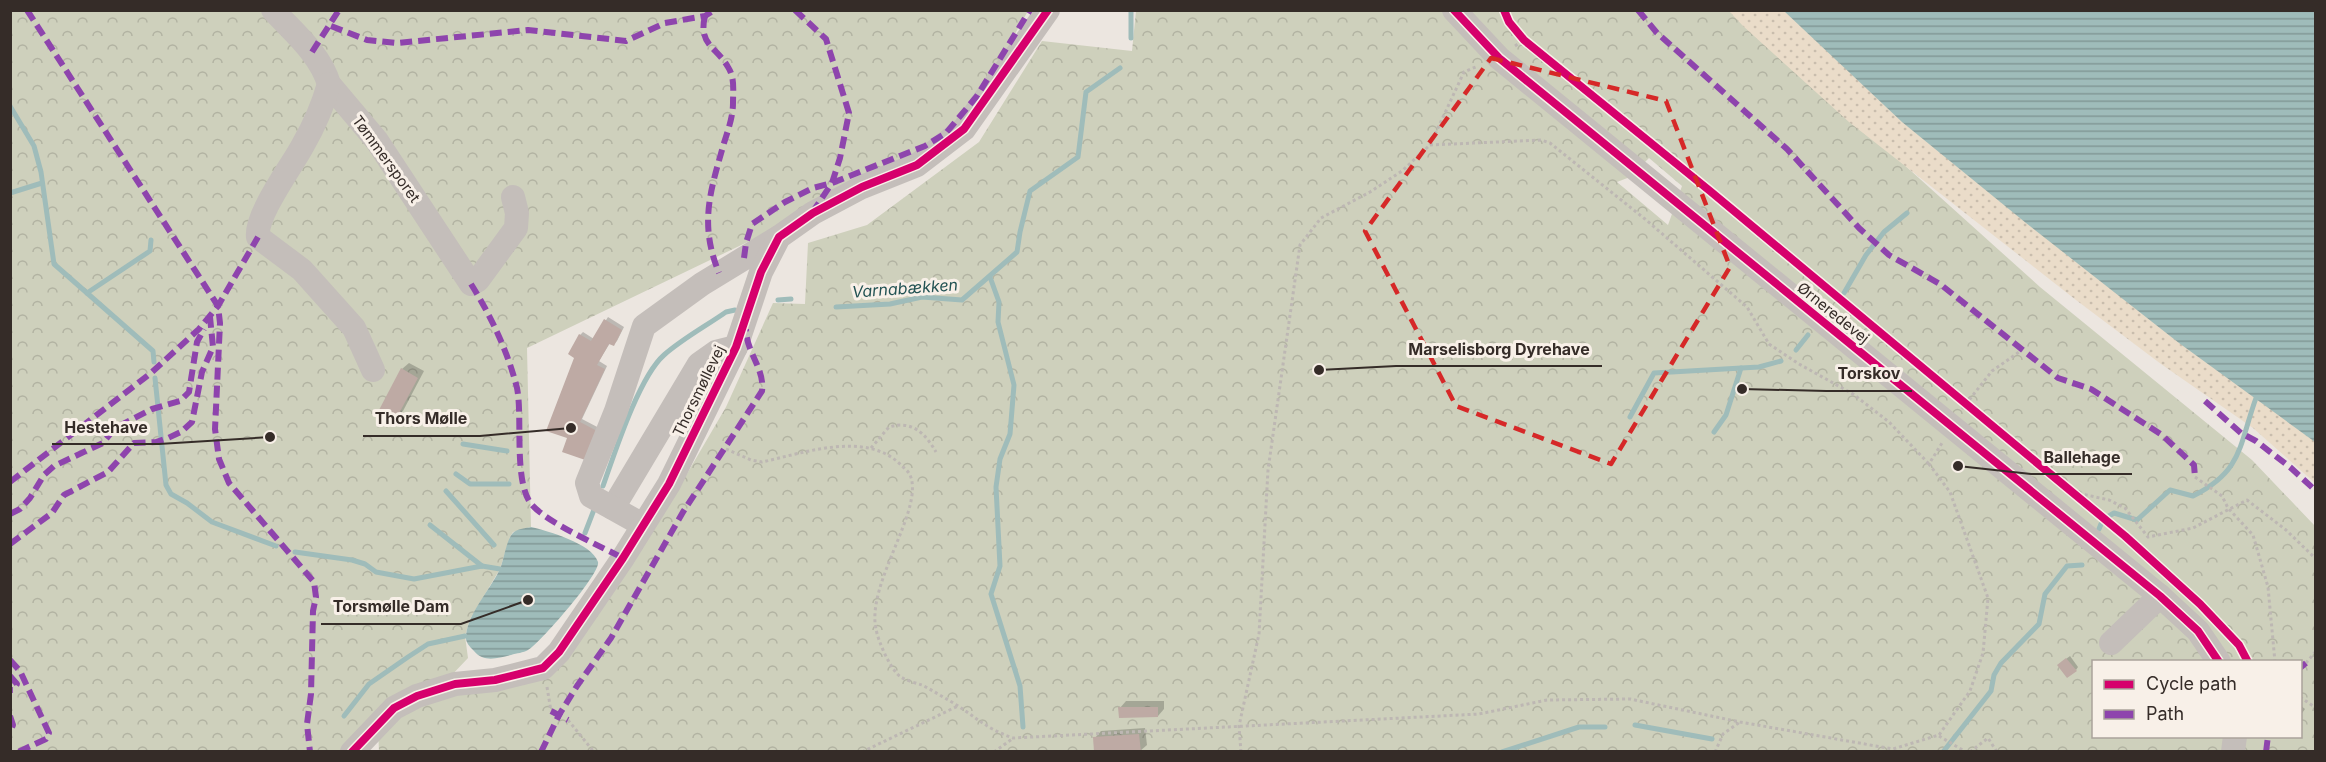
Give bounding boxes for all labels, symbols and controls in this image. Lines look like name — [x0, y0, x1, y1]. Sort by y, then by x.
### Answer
street label: Tømmersporet — [348, 111, 425, 206]
water label: Varnabækken — [851, 274, 959, 302]
street label: Ørneredevej — [1793, 278, 1873, 347]
callout: Marselisborg Dyrehave — [1396, 332, 1602, 366]
text: Marselisborg Dyrehave — [1408, 339, 1590, 359]
street label: Thorsmøllevej — [668, 342, 729, 440]
callout: Torskov — [1826, 357, 1912, 391]
text: Torskov — [1838, 363, 1901, 383]
callout: Thors Mølle — [363, 402, 480, 436]
text: Thors Mølle — [375, 408, 467, 428]
callout: Hestehave — [52, 410, 159, 444]
text: Hestehave — [64, 417, 148, 437]
callout: Ballehage — [2031, 440, 2132, 474]
text: Ballehage — [2044, 447, 2120, 467]
callout: Torsmølle Dam — [321, 590, 461, 624]
text: Torsmølle Dam — [333, 596, 449, 616]
legend — [2092, 660, 2302, 738]
text: Cycle path — [2146, 673, 2237, 694]
text: Path — [2146, 703, 2184, 724]

